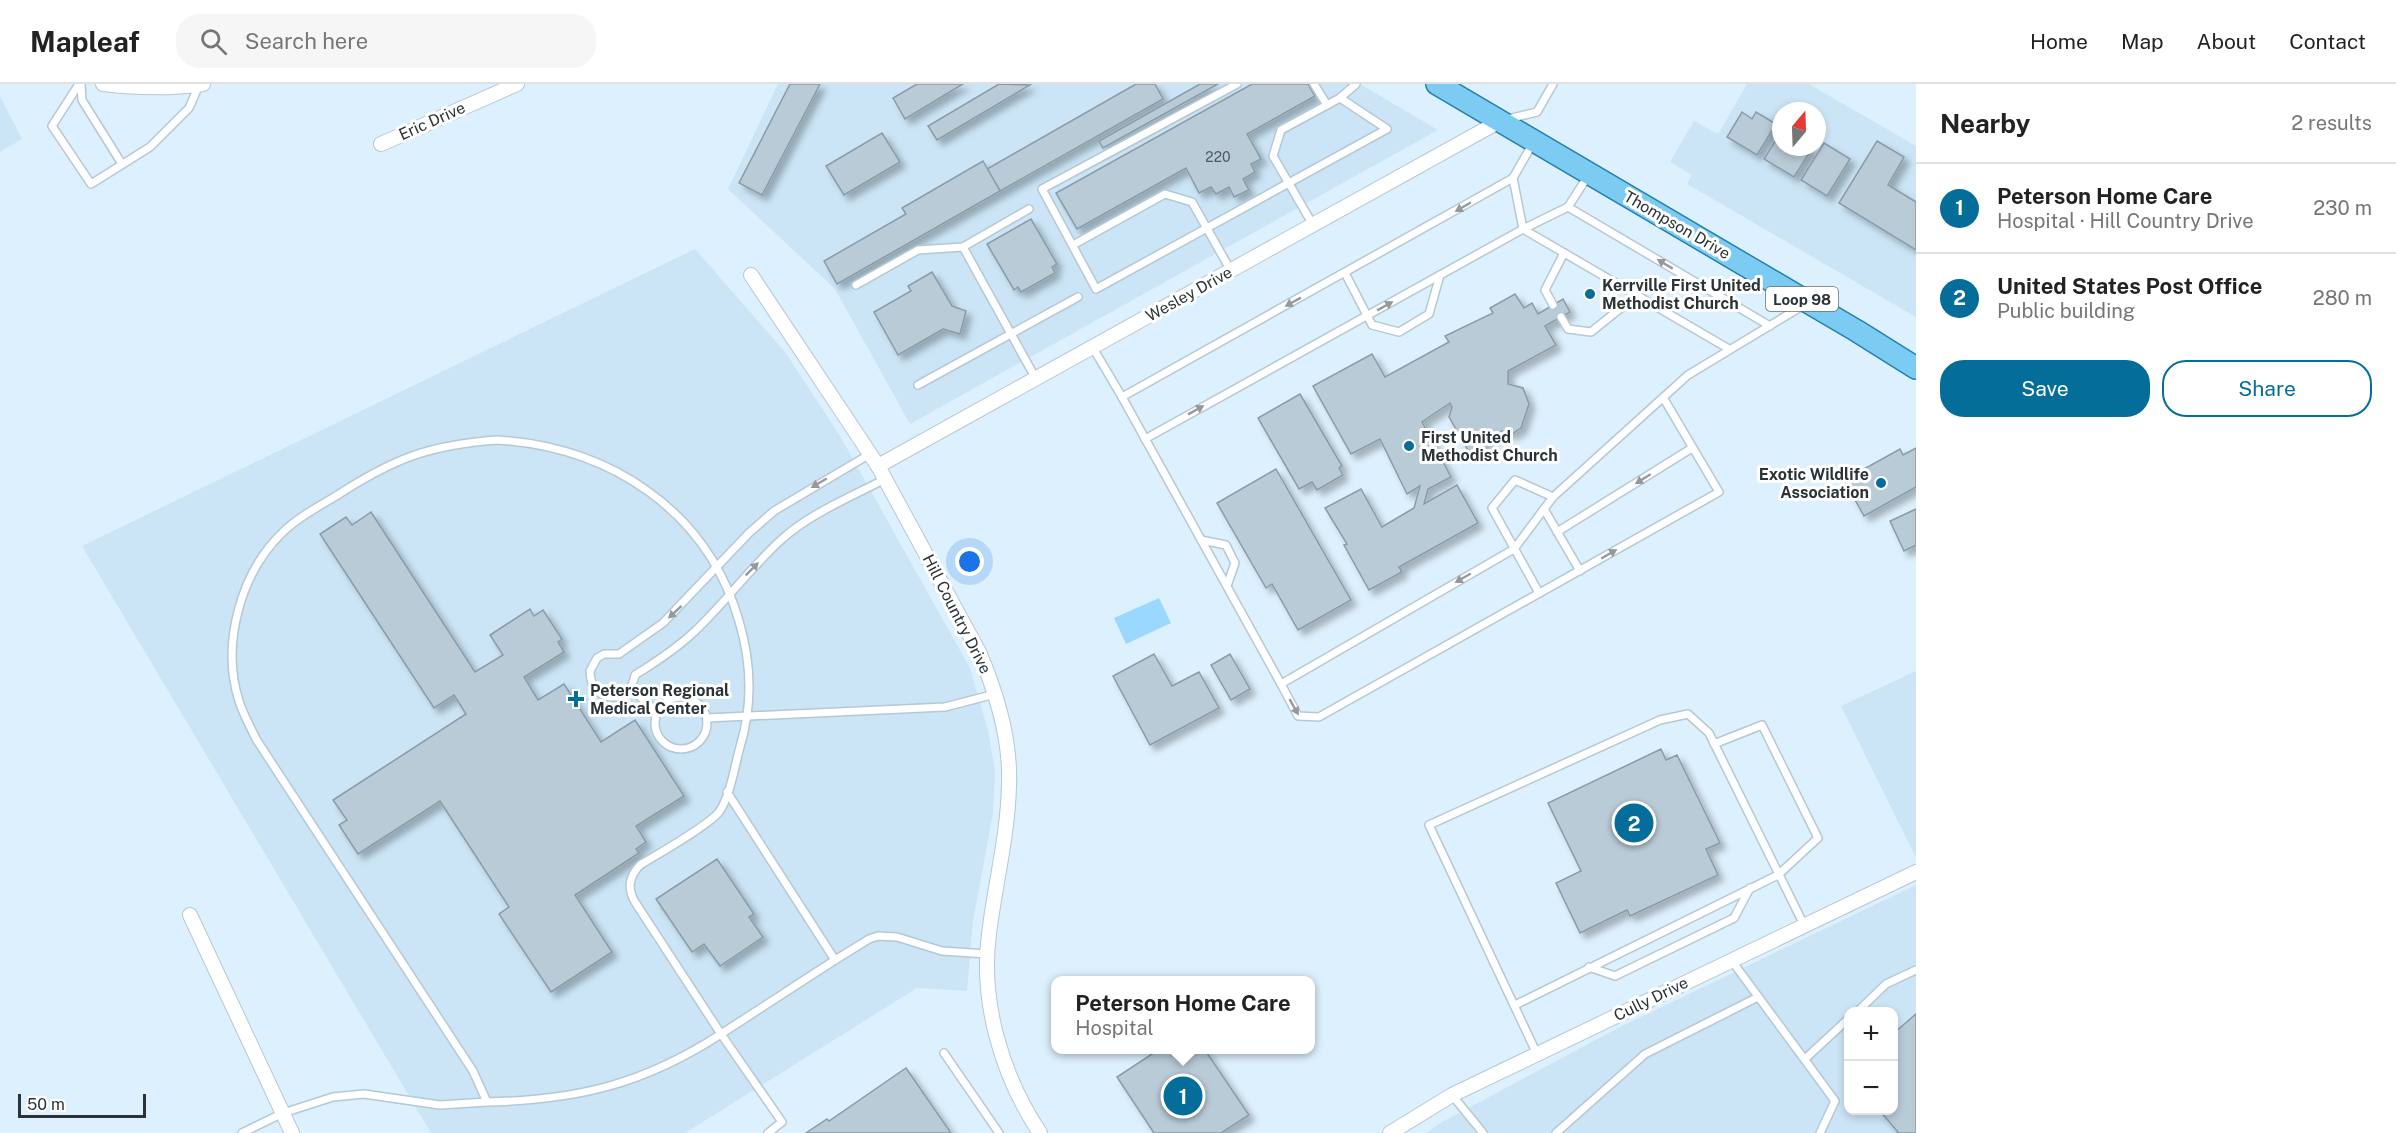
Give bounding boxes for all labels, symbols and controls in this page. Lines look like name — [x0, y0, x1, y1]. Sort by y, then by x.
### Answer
search box — [176, 14, 596, 68]
text: Mapleaf — [30, 25, 140, 58]
icon: search — [197, 25, 230, 58]
text: Search here — [245, 28, 368, 54]
text: Home — [2030, 29, 2088, 54]
text: Map — [2121, 29, 2164, 54]
text: About — [2197, 29, 2256, 54]
text: Contact — [2289, 29, 2366, 54]
street label: Eric Drive — [396, 98, 468, 144]
north arrow — [1772, 102, 1826, 156]
text: Nearby — [1940, 108, 2030, 139]
text: 2 results — [2291, 111, 2372, 135]
house number: 220 — [1205, 149, 1231, 165]
text: Peterson Home Care — [1997, 183, 2212, 209]
street label: Thompson Drive — [1620, 187, 1734, 263]
text: 1 — [1955, 196, 1964, 220]
text: 230 m — [2313, 196, 2372, 220]
one-way arrow — [1455, 201, 1471, 212]
text: Hospital · Hill Country Drive — [1997, 209, 2254, 233]
one-way arrow — [1657, 259, 1673, 270]
street label: Wesley Drive — [1143, 262, 1235, 326]
text: United States Post Office — [1997, 273, 2262, 299]
place label: Kerrville First United Methodist Church — [1602, 276, 1761, 313]
text: 2 — [1953, 286, 1966, 310]
text: 280 m — [2313, 286, 2372, 310]
marker: Kerrville First United Methodist Church — [1583, 287, 1597, 301]
road number: Loop 98 — [1766, 287, 1838, 311]
one-way arrow — [1285, 297, 1301, 308]
text: Public building — [1997, 299, 2135, 323]
one-way arrow — [1377, 301, 1394, 311]
button: Save — [1940, 360, 2150, 417]
button: Share — [2162, 360, 2372, 417]
one-way arrow — [1188, 405, 1205, 415]
place label: First United Methodist Church — [1421, 428, 1558, 465]
marker: First United Methodist Church — [1402, 439, 1416, 453]
place label: Exotic Wildlife Association — [1759, 465, 1869, 502]
one-way arrow — [1635, 473, 1651, 484]
marker: Exotic Wildlife Association — [1874, 476, 1888, 490]
one-way arrow — [811, 478, 828, 488]
your location — [955, 547, 984, 576]
one-way arrow — [1601, 549, 1618, 559]
street label: Hill Country Drive — [919, 551, 995, 677]
one-way arrow — [745, 562, 760, 576]
one-way arrow — [1455, 573, 1471, 584]
one-way arrow — [668, 605, 683, 618]
place label: Peterson Regional Medical Center — [590, 681, 729, 718]
marker: Peterson Regional Medical Center — [567, 690, 585, 708]
one-way arrow — [1289, 699, 1299, 716]
pin: 2 — [1614, 800, 1654, 846]
street label: Cully Drive — [1611, 973, 1691, 1025]
popup — [1051, 976, 1315, 1054]
text: Peterson Home Care — [1075, 990, 1291, 1016]
map controls — [1844, 1007, 1898, 1115]
button: + — [1844, 1007, 1898, 1061]
text: Hospital — [1075, 1016, 1154, 1040]
button: − — [1844, 1061, 1898, 1115]
pin: 1 — [1164, 1074, 1202, 1118]
scale bar — [18, 1091, 146, 1118]
text: 50 m — [27, 1095, 65, 1114]

